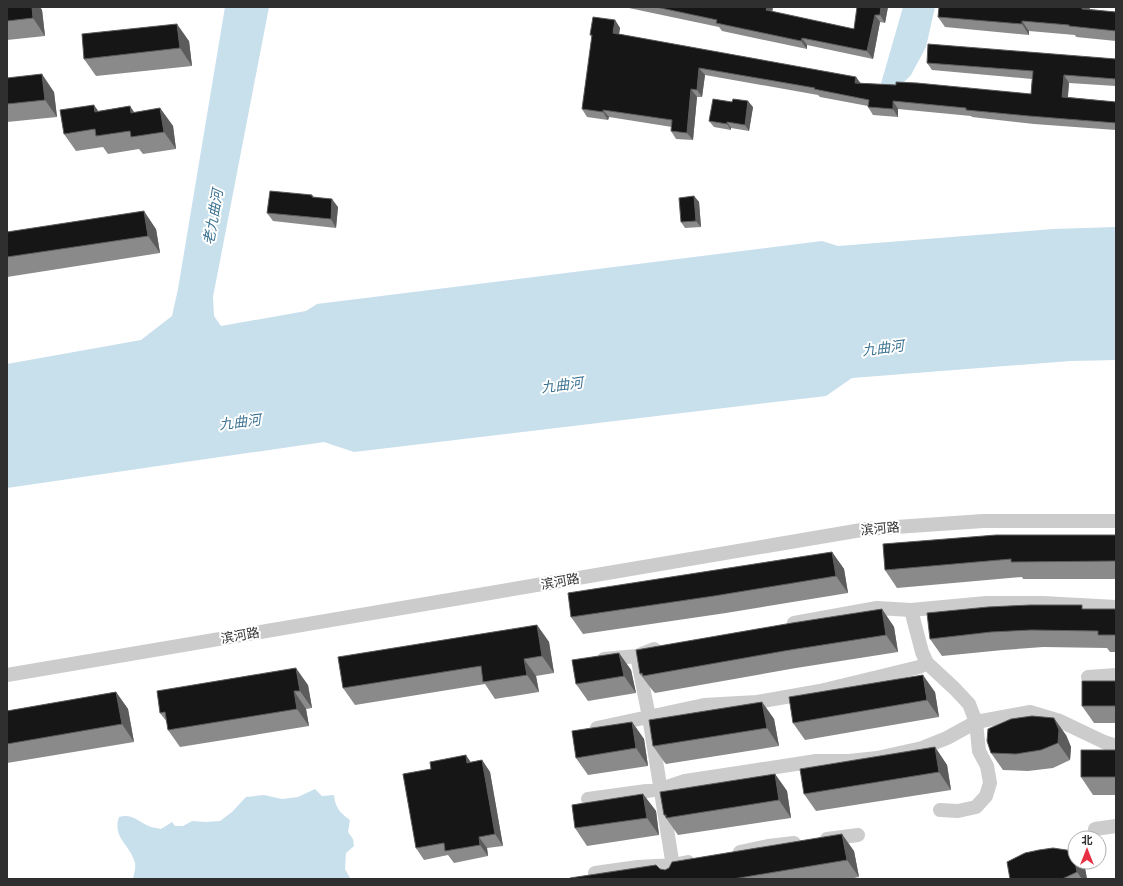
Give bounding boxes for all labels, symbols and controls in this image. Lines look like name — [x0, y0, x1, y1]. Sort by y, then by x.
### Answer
water label: 老九曲河 — [199, 185, 227, 246]
water label: 九曲河 — [861, 336, 908, 359]
water label: 九曲河 — [540, 373, 587, 396]
water label: 九曲河 — [218, 410, 265, 433]
street label: 滨河路 — [860, 518, 900, 538]
street label: 滨河路 — [539, 570, 581, 592]
street label: 滨河路 — [219, 624, 261, 646]
north arrow — [1067, 830, 1107, 870]
text: 北 — [1082, 833, 1093, 847]

